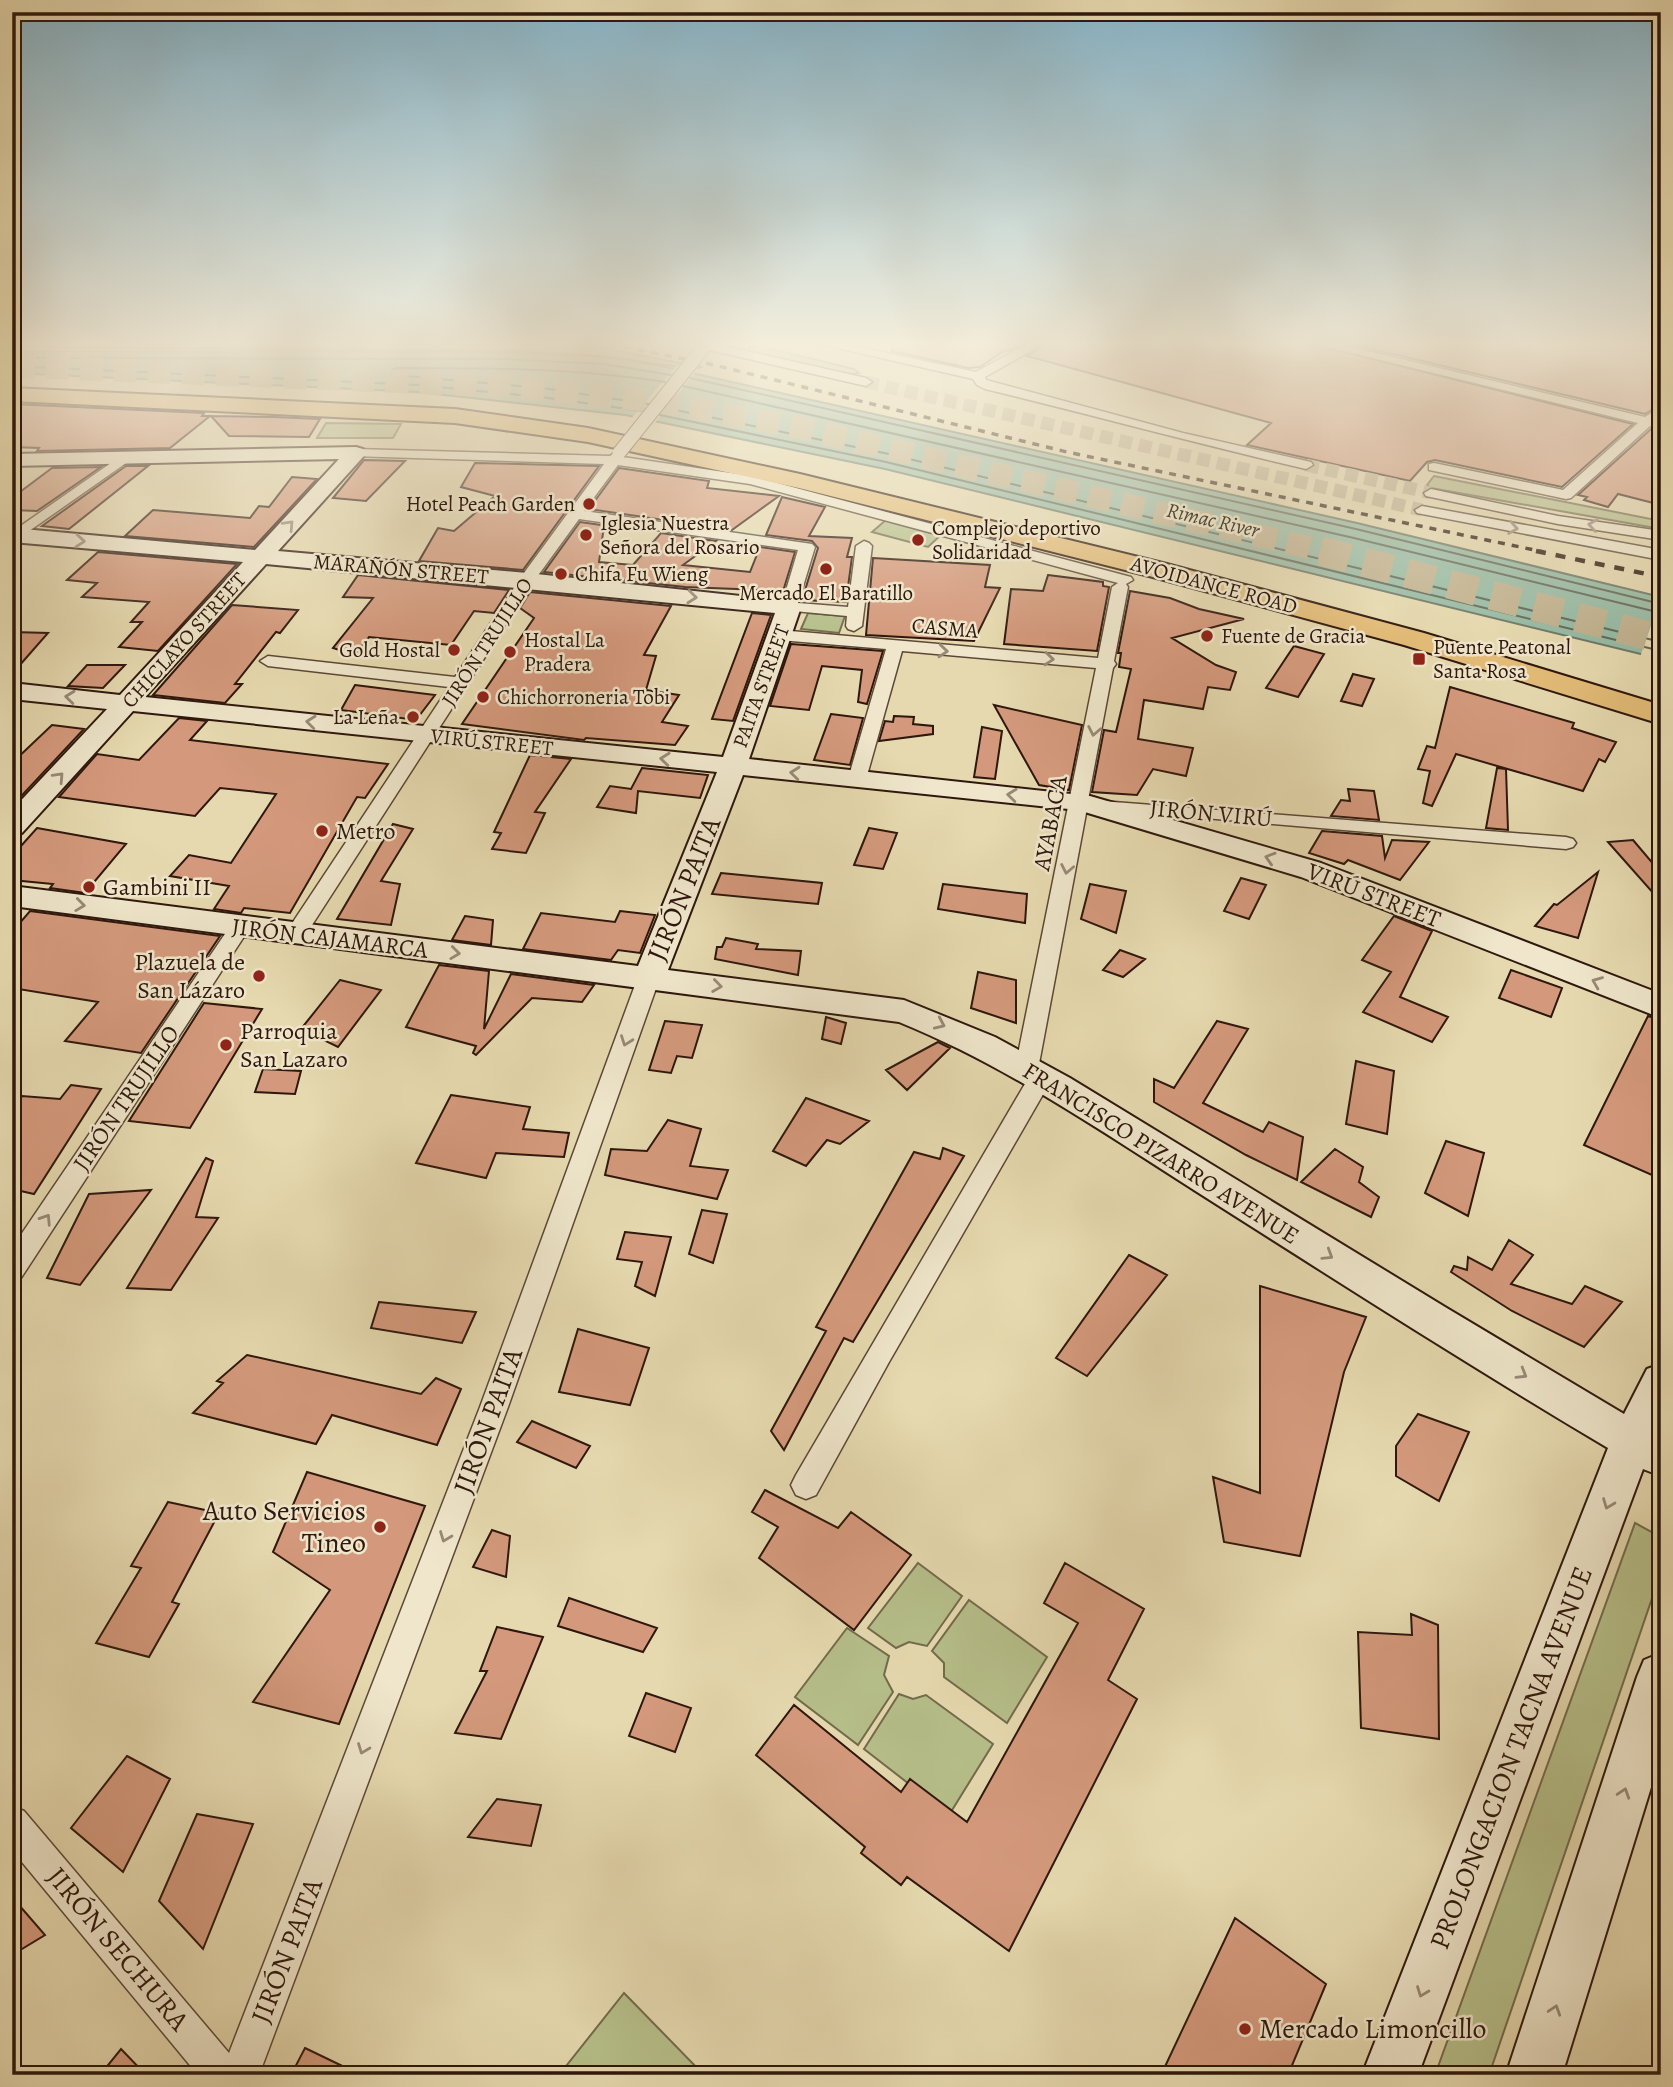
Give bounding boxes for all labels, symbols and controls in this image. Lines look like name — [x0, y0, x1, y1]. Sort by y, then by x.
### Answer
place label: Hotel Peach Garden — [406, 490, 575, 518]
marker: Hotel Peach Garden — [581, 496, 597, 512]
water label: Rimac River — [1164, 496, 1263, 544]
place label: Iglesia Nuestra Señora del Rosario — [600, 509, 759, 561]
place label: Complejo deportivo Solidaridad — [932, 514, 1101, 566]
one-way arrow — [1587, 518, 1599, 533]
one-way arrow — [280, 520, 293, 533]
one-way arrow — [1508, 520, 1519, 535]
marker: Iglesia Nuestra Señora del Rosario — [578, 527, 594, 543]
marker: Complejo deportivo Solidaridad — [910, 532, 926, 548]
one-way arrow — [75, 533, 86, 548]
street label: MARAÑÓN STREET — [312, 547, 490, 591]
street label: AVOIDANCE ROAD — [1127, 549, 1300, 621]
place label: Chifa Fu Wieng — [575, 560, 709, 588]
marker: Mercado El Baratillo — [818, 561, 834, 577]
street label: CHICLAYO STREET — [116, 566, 253, 714]
marker: Chifa Fu Wieng — [553, 566, 569, 582]
street label: JIRÓN TRUJILLO — [435, 572, 539, 712]
place label: Mercado El Baratillo — [739, 579, 913, 607]
one-way arrow — [687, 589, 698, 604]
street label: CASMA — [911, 611, 980, 645]
street label: PAITA STREET — [726, 620, 796, 752]
place label: Fuente de Gracia — [1221, 622, 1365, 650]
place label: Hostal La Pradera — [524, 626, 605, 678]
marker: Fuente de Gracia — [1199, 628, 1215, 644]
place label: Puente Peatonal Santa Rosa — [1433, 633, 1571, 685]
place label: Gold Hostal — [339, 636, 440, 664]
marker: Gold Hostal — [446, 642, 462, 658]
one-way arrow — [938, 643, 949, 658]
marker: Hostal La Pradera — [502, 644, 518, 660]
one-way arrow — [1044, 651, 1055, 666]
marker: Puente Peatonal Santa Rosa — [1411, 651, 1427, 667]
place label: Chichorroneria Tobi — [497, 683, 670, 711]
one-way arrow — [64, 689, 76, 704]
marker: Chichorroneria Tobi — [475, 689, 491, 705]
place label: La Leña — [333, 703, 399, 731]
marker: La Leña — [405, 709, 421, 725]
one-way arrow — [305, 715, 316, 730]
street label: VIRÚ STREET — [428, 722, 555, 762]
one-way arrow — [1088, 725, 1103, 737]
one-way arrow — [659, 752, 670, 767]
one-way arrow — [789, 765, 801, 780]
one-way arrow — [50, 772, 63, 785]
street label: AYABACA — [1025, 772, 1075, 874]
one-way arrow — [1007, 788, 1018, 803]
street label: JIRÓN VIRÚ — [1148, 792, 1274, 834]
street label: JIRÓN PAITA — [638, 811, 730, 967]
place label: Metro — [336, 815, 395, 847]
marker: Metro — [314, 823, 330, 839]
one-way arrow — [1265, 851, 1277, 866]
street label: VIRÚ STREET — [1302, 855, 1445, 935]
one-way arrow — [1060, 863, 1075, 875]
place label: Gambini II — [103, 871, 211, 903]
marker: Gambini II — [81, 879, 97, 895]
one-way arrow — [74, 898, 86, 913]
street label: JIRÓN CAJAMARCA — [230, 910, 431, 966]
place label: Plazuela de San Lázaro — [135, 946, 245, 1006]
one-way arrow — [450, 946, 461, 961]
marker: Plazuela de San Lázaro — [251, 968, 267, 984]
one-way arrow — [1592, 976, 1605, 990]
one-way arrow — [711, 978, 723, 993]
place label: Parroquia San Lazaro — [240, 1015, 348, 1075]
one-way arrow — [933, 1016, 945, 1030]
street label: JIRÓN TRUJILLO — [65, 1019, 187, 1177]
one-way arrow — [620, 1034, 634, 1047]
marker: Parroquia San Lazaro — [218, 1037, 234, 1053]
street label: FRANCISCO PIZARRO AVENUE — [1017, 1055, 1305, 1251]
one-way arrow — [37, 1214, 50, 1227]
one-way arrow — [1320, 1247, 1333, 1260]
street label: JIRÓN PAITA — [444, 1342, 532, 1499]
one-way arrow — [1514, 1365, 1527, 1378]
place label: Auto Servicios Tineo — [202, 1492, 366, 1562]
one-way arrow — [1602, 1498, 1616, 1510]
marker: Auto Servicios Tineo — [372, 1519, 388, 1535]
one-way arrow — [439, 1530, 453, 1542]
street label: PROLONGACION TACNA AVENUE — [1420, 1561, 1602, 1955]
one-way arrow — [358, 1743, 372, 1755]
one-way arrow — [1615, 1787, 1630, 1799]
street label: JIRÓN SECHURA — [38, 1859, 198, 2039]
street label: JIRÓN PAITA — [242, 1872, 332, 2029]
one-way arrow — [1416, 1985, 1430, 1997]
one-way arrow — [1546, 2004, 1561, 2016]
place label: Mercado Limoncillo — [1259, 2010, 1486, 2048]
marker: Mercado Limoncillo — [1237, 2021, 1253, 2037]

